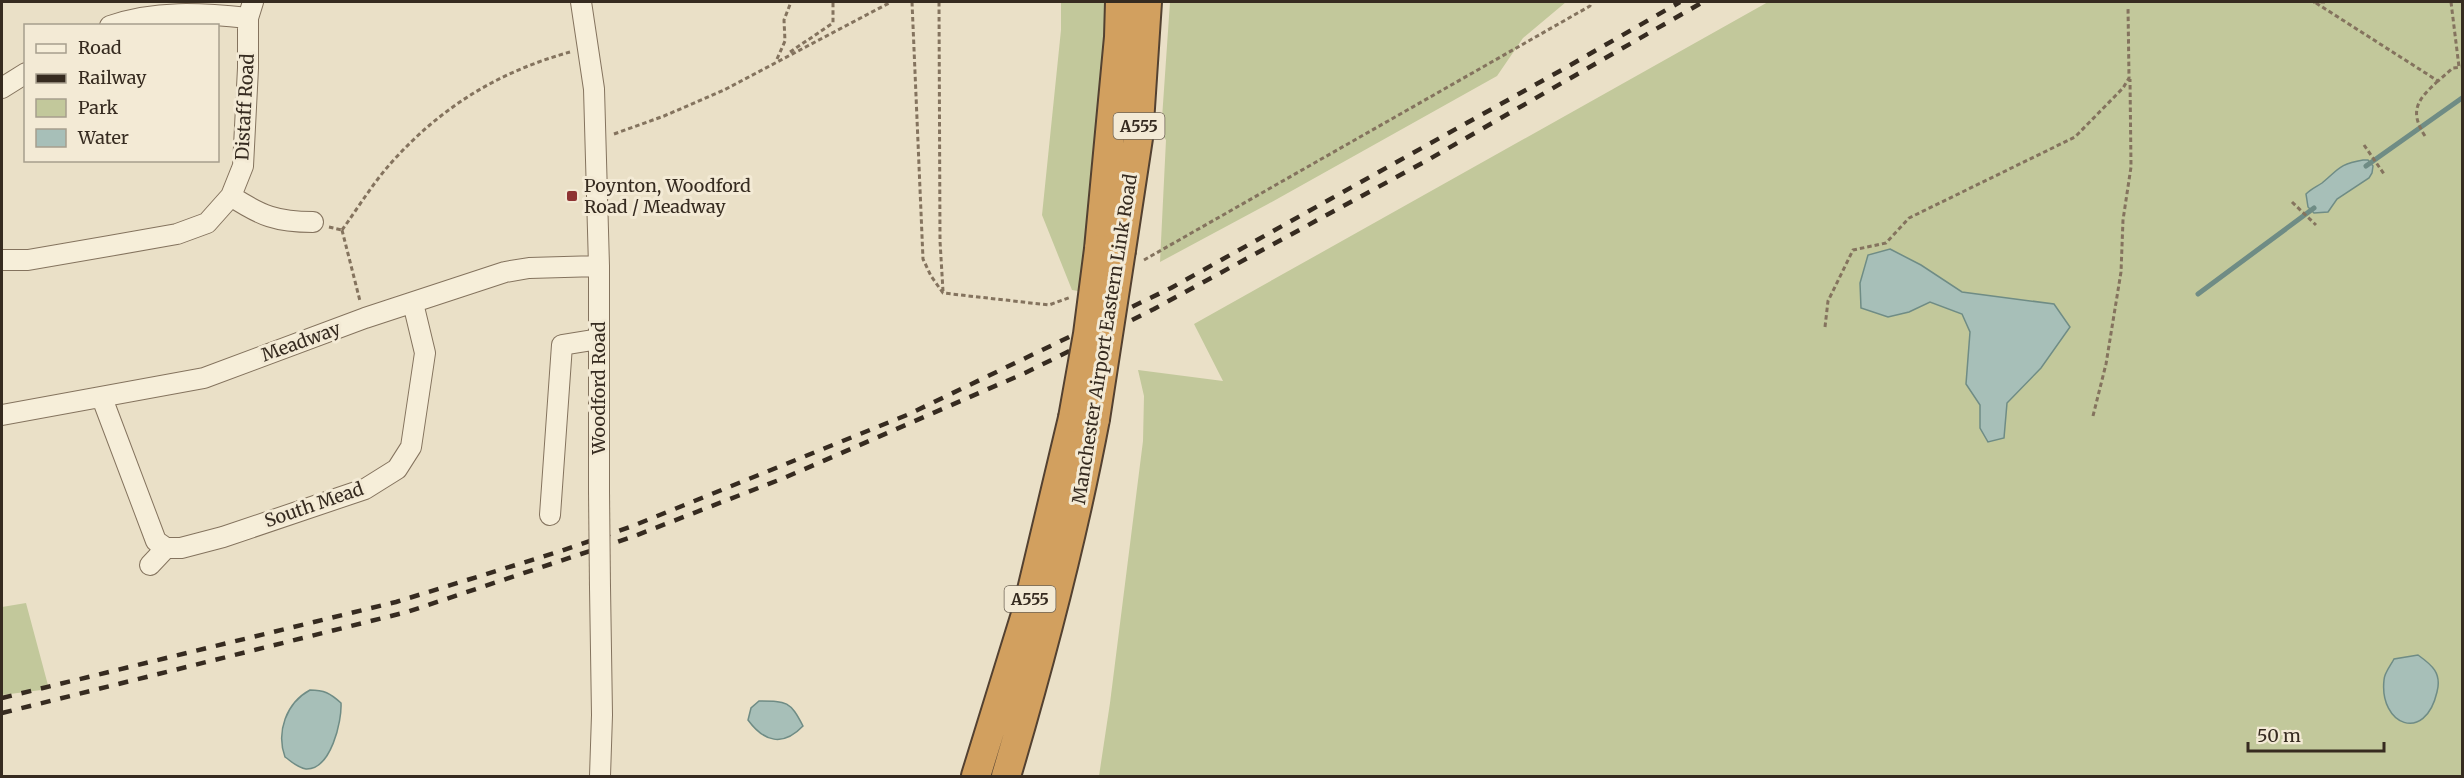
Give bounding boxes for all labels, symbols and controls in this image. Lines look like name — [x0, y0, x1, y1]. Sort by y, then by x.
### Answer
legend — [24, 24, 219, 162]
text: Road — [78, 36, 122, 59]
street label: Distaff Road — [230, 53, 259, 161]
text: Railway — [78, 66, 147, 89]
text: Park — [78, 96, 119, 119]
road number: A555 — [1114, 113, 1164, 139]
text: Water — [77, 126, 129, 149]
street label: Manchester Airport Eastern Link Road — [1067, 172, 1142, 506]
place label: Poynton, Woodford Road / Meadway — [584, 174, 751, 218]
marker: Poynton, Woodford Road / Meadway — [565, 189, 579, 203]
street label: Meadway — [258, 316, 344, 366]
street label: Woodford Road — [587, 321, 610, 456]
street label: South Mead — [261, 477, 366, 532]
road number: A555 — [1004, 586, 1056, 612]
scale bar — [2248, 715, 2384, 753]
text: 50 m — [2257, 724, 2301, 747]

